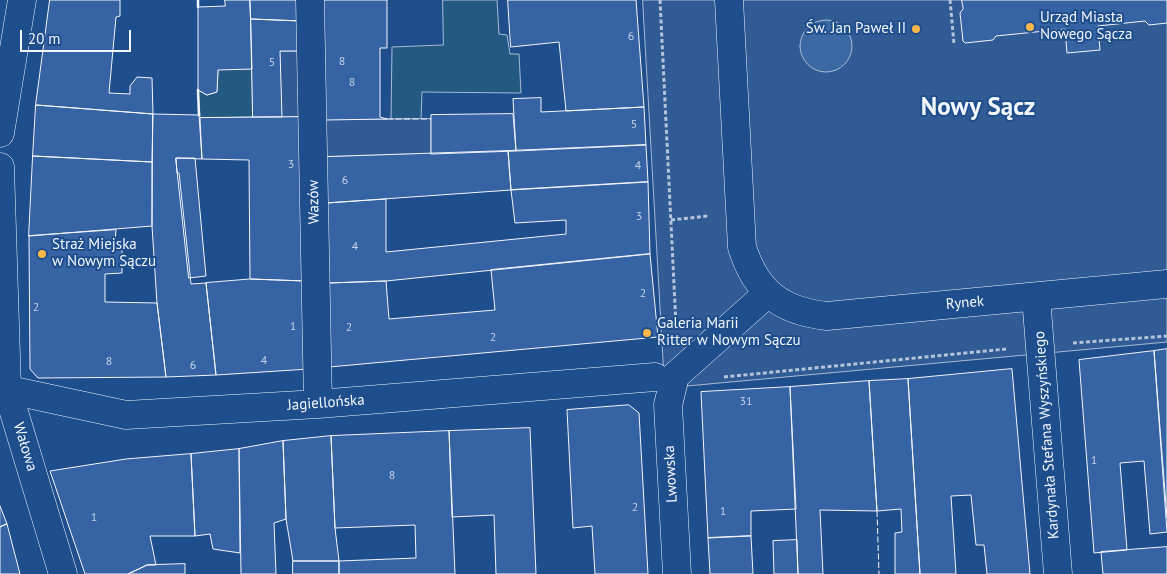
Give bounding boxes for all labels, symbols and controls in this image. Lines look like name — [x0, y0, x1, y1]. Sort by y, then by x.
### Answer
place label: Urząd Miasta Nowego Sącza — [1040, 9, 1132, 44]
scale bar — [22, 20, 134, 52]
place label: Św. Jan Paweł II — [806, 20, 906, 38]
marker: Urząd Miasta Nowego Sącza — [1024, 21, 1036, 33]
marker: Św. Jan Paweł II — [910, 23, 922, 35]
text: 20 m — [28, 29, 61, 48]
house number: 6 — [628, 30, 634, 44]
house number: 8 — [339, 55, 345, 69]
house number: 5 — [269, 56, 275, 70]
house number: 8 — [349, 76, 355, 90]
district label: Nowy Sącz — [921, 93, 1035, 123]
house number: 5 — [631, 118, 637, 132]
house number: 3 — [288, 158, 294, 172]
house number: 4 — [635, 159, 641, 173]
house number: 6 — [342, 174, 348, 188]
street label: Wazów — [305, 180, 323, 224]
house number: 3 — [636, 210, 642, 224]
place label: Straż Miejska w Nowym Sączu — [52, 236, 156, 271]
house number: 4 — [352, 240, 358, 254]
marker: Straż Miejska w Nowym Sączu — [36, 248, 48, 260]
house number: 2 — [640, 287, 646, 301]
street label: Rynek — [945, 292, 985, 314]
house number: 2 — [33, 301, 39, 315]
place label: Galeria Marii Ritter w Nowym Sączu — [657, 315, 801, 350]
house number: 1 — [290, 320, 296, 334]
house number: 2 — [346, 321, 352, 335]
marker: Galeria Marii Ritter w Nowym Sączu — [641, 327, 653, 339]
street label: Kardynała Stefana Wyszyńskiego — [1031, 330, 1063, 540]
house number: 2 — [490, 331, 496, 345]
house number: 4 — [261, 354, 267, 368]
house number: 8 — [106, 355, 112, 369]
house number: 6 — [190, 359, 196, 373]
street label: Jagiellońska — [287, 391, 365, 415]
house number: 31 — [739, 395, 753, 409]
street label: Wałowa — [9, 420, 41, 474]
street label: Lwowska — [661, 445, 681, 503]
house number: 1 — [1091, 454, 1097, 468]
house number: 8 — [389, 469, 395, 483]
house number: 2 — [632, 501, 638, 515]
house number: 1 — [720, 505, 726, 519]
house number: 1 — [91, 511, 97, 525]

